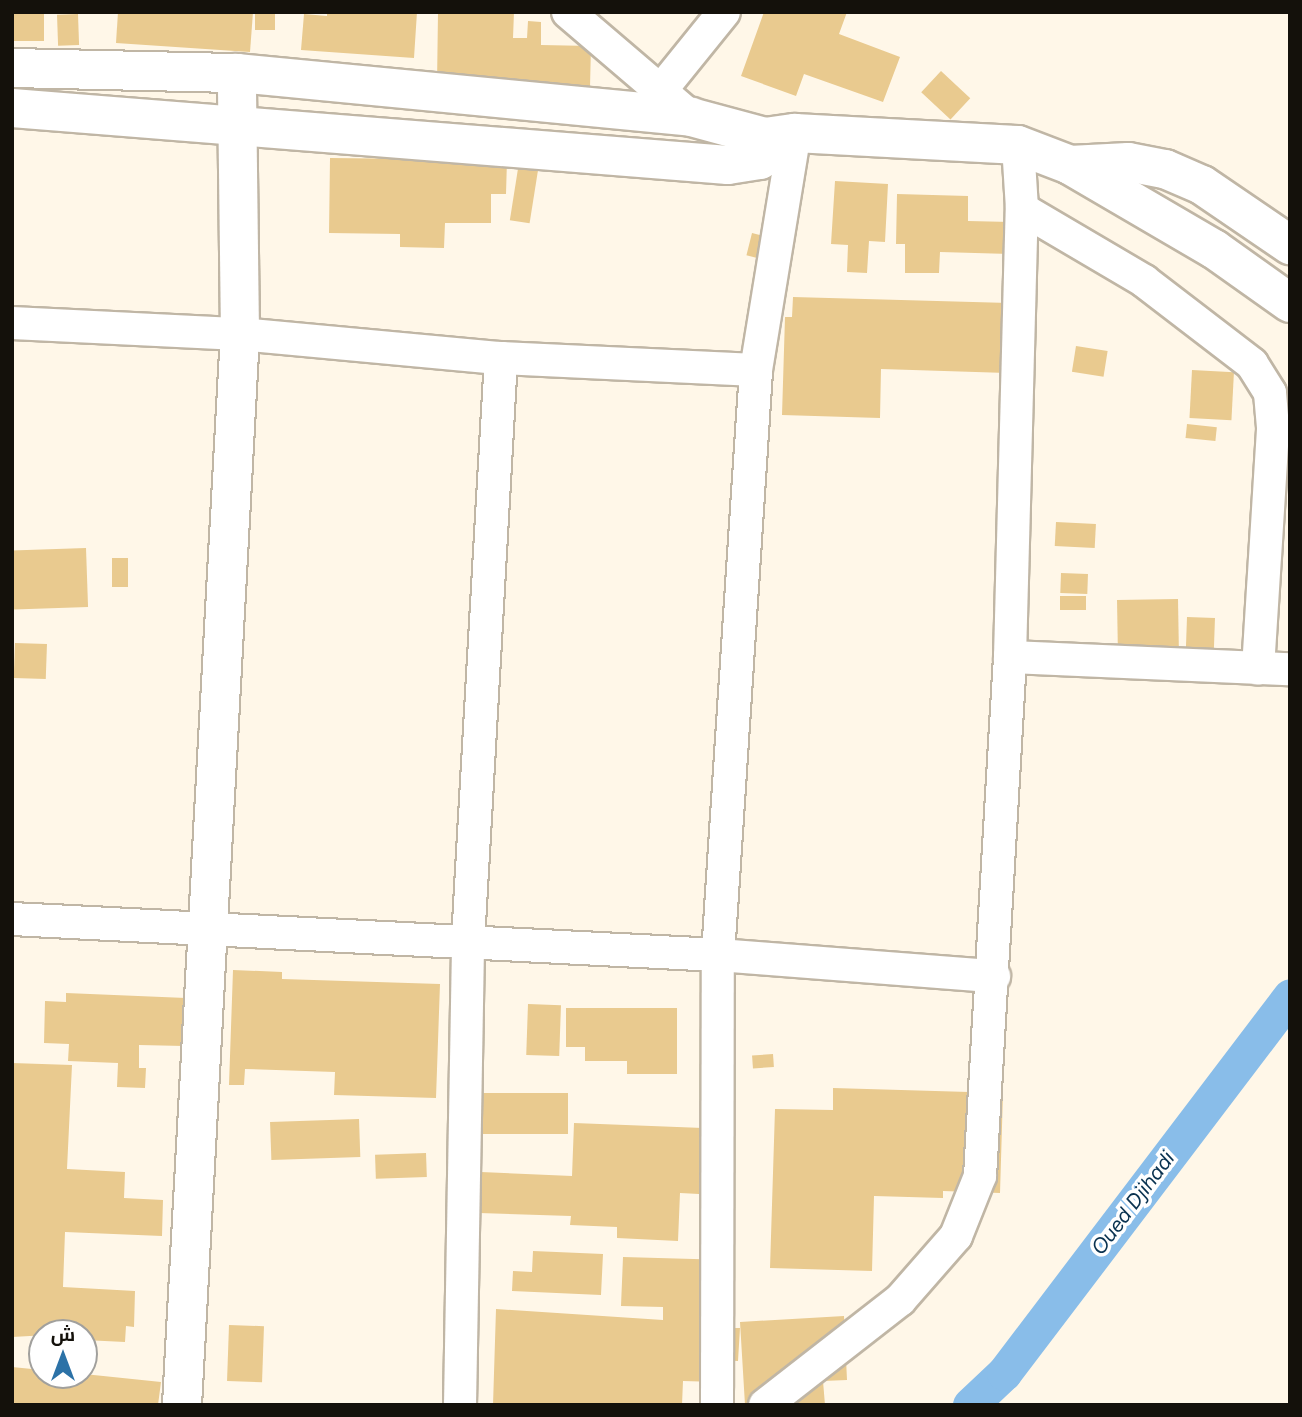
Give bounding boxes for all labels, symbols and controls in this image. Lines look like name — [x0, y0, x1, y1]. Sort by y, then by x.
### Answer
water label: Oued Djihadi — [1086, 1146, 1180, 1260]
north arrow — [28, 1319, 98, 1389]
text: ش — [51, 1323, 75, 1346]

